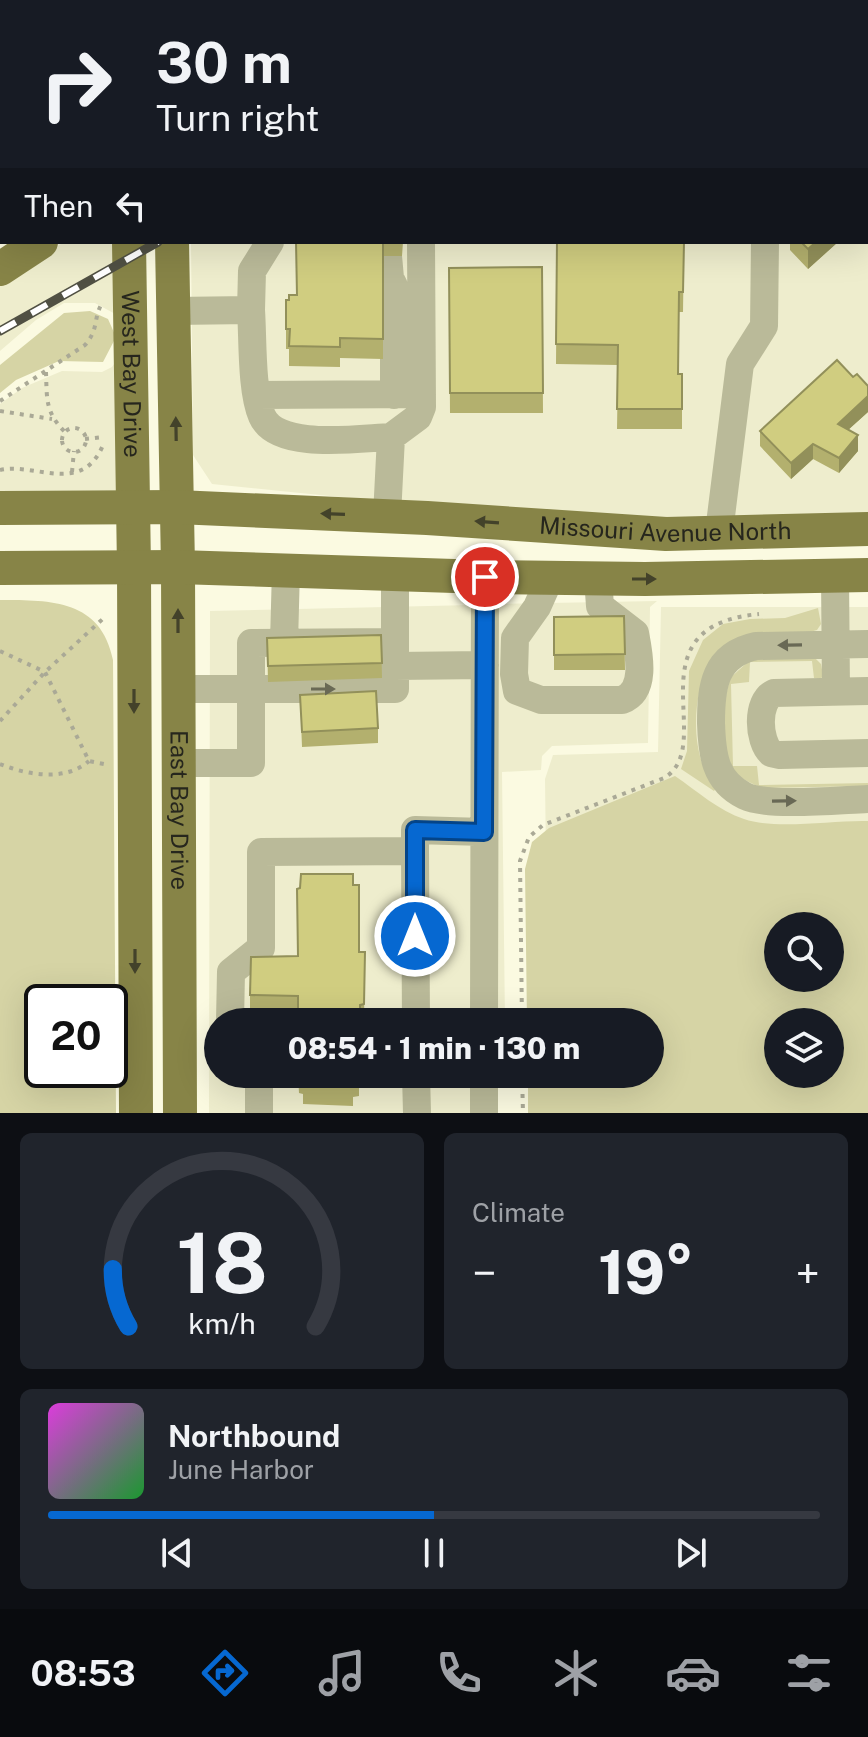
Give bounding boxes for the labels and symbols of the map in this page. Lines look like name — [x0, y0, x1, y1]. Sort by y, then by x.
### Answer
street label: West Bay Drive — [117, 290, 147, 458]
one-way arrow — [169, 416, 182, 441]
one-way arrow — [320, 507, 345, 520]
street label: Missouri Avenue North — [539, 511, 792, 547]
one-way arrow — [474, 516, 499, 529]
pin — [451, 543, 519, 611]
one-way arrow — [632, 573, 657, 585]
one-way arrow — [172, 608, 184, 633]
one-way arrow — [777, 639, 802, 651]
one-way arrow — [311, 683, 336, 695]
one-way arrow — [128, 689, 140, 714]
street label: East Bay Drive — [166, 730, 194, 890]
one-way arrow — [772, 794, 797, 807]
position arrow — [373, 894, 457, 978]
one-way arrow — [129, 949, 142, 974]
speed limit sign: 20 — [24, 984, 128, 1088]

